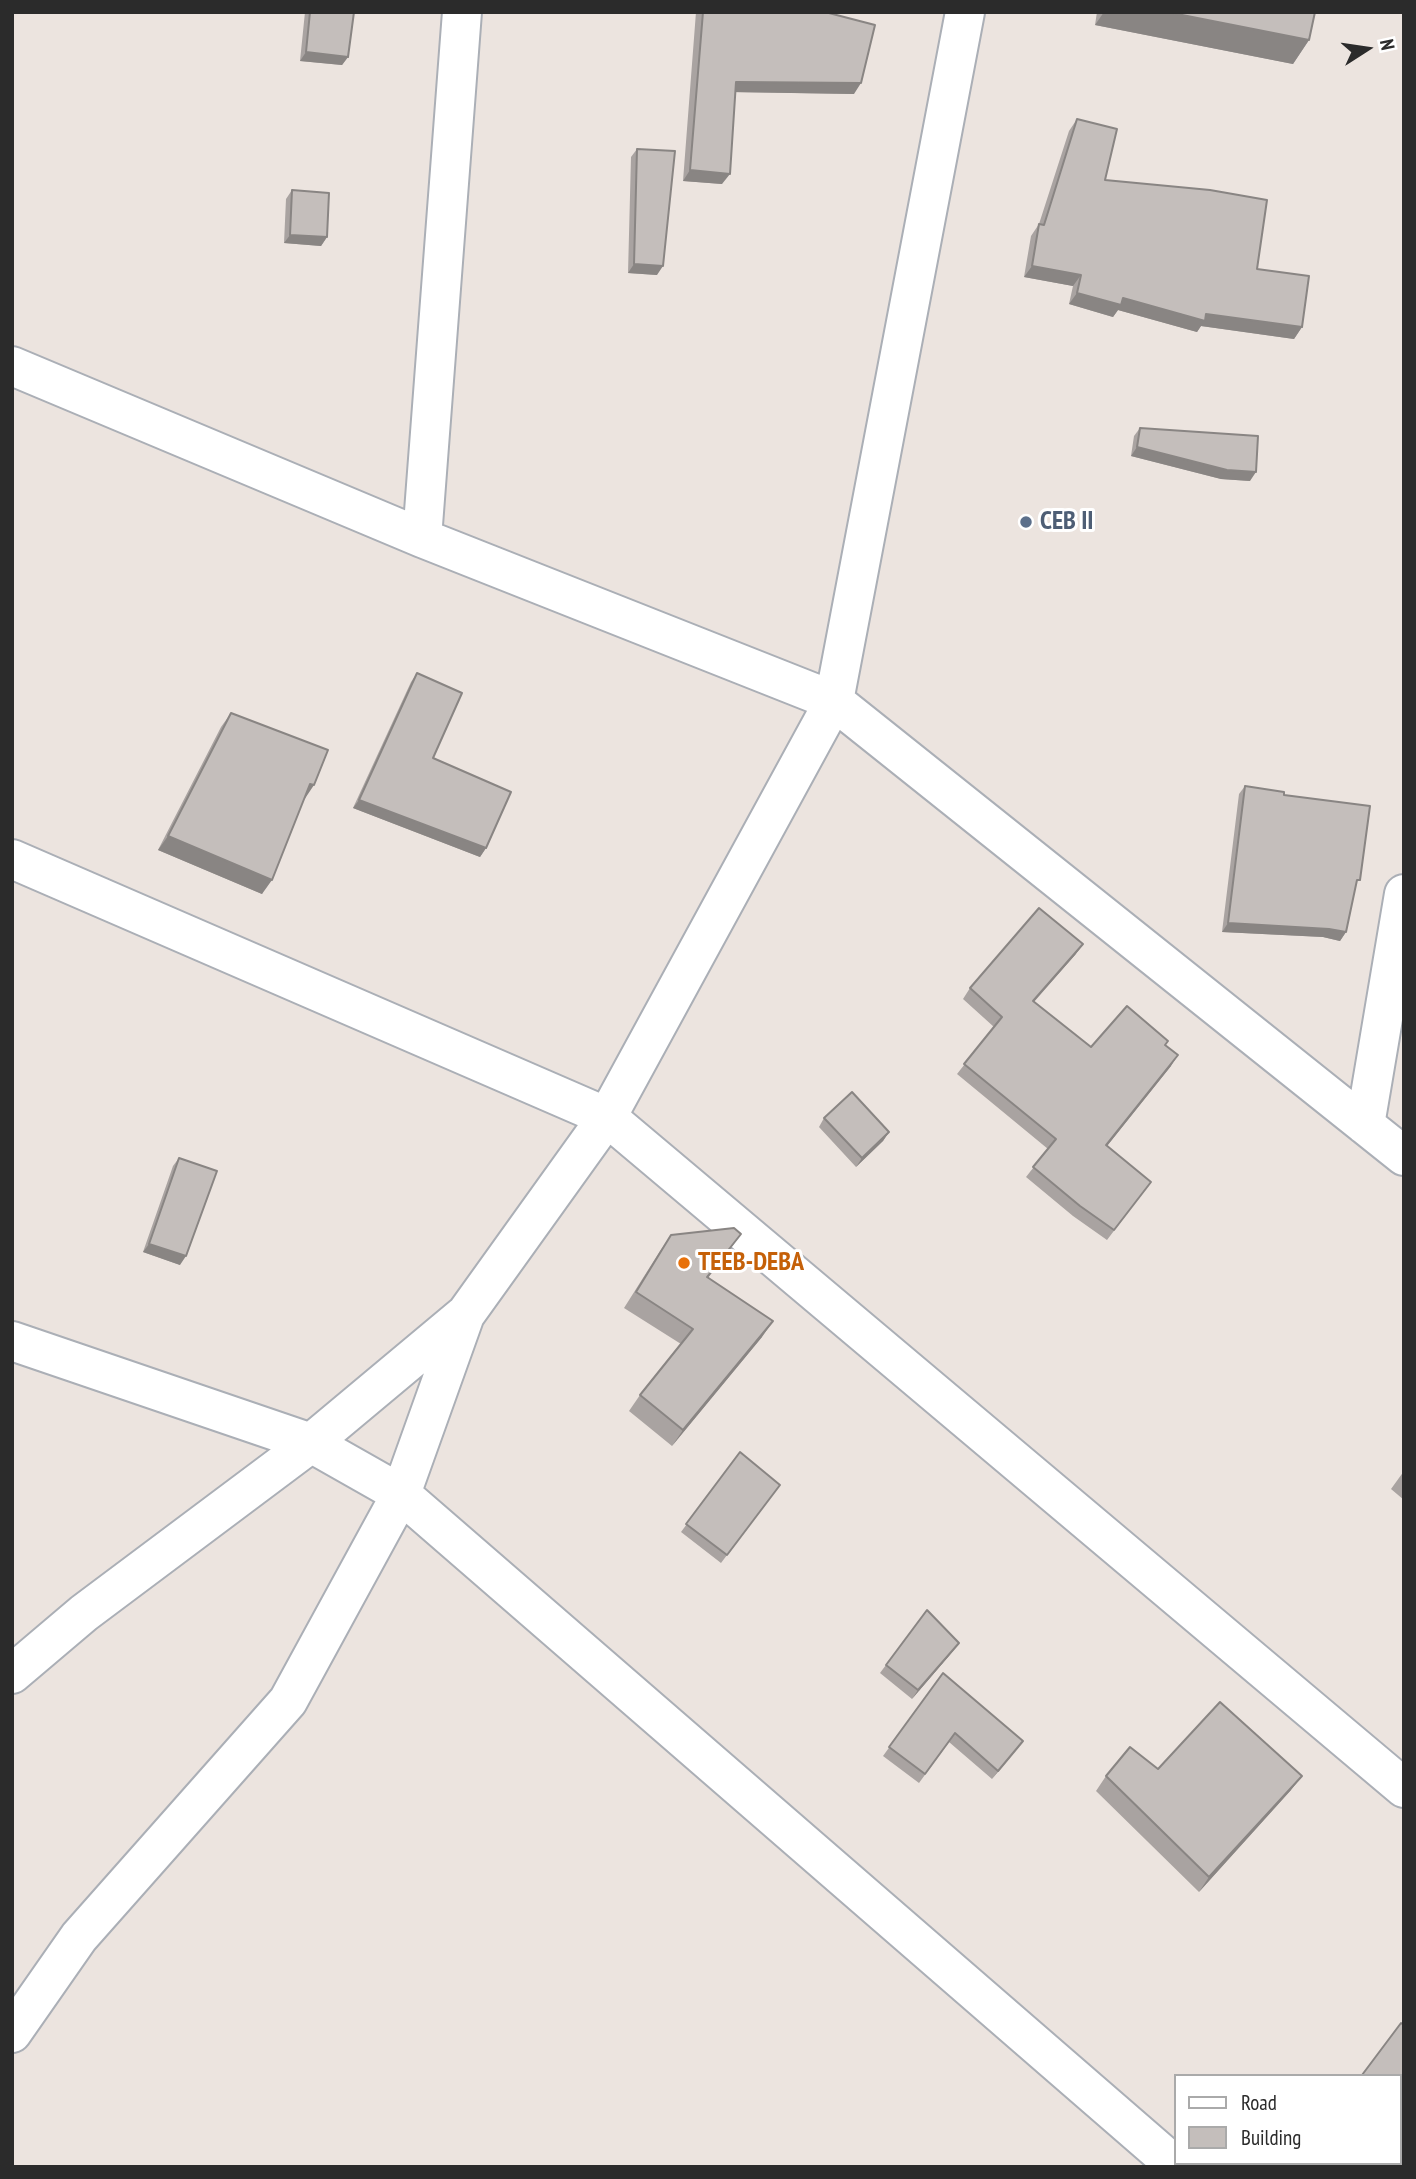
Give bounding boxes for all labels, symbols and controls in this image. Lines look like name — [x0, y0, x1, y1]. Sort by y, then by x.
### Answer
north arrow — [1332, 14, 1402, 84]
text: N — [1375, 37, 1400, 52]
place label: CEB II — [1040, 506, 1094, 538]
marker: CEB II — [1018, 514, 1034, 530]
place label: TEEB-DEBA — [698, 1247, 804, 1279]
marker: TEEB-DEBA — [676, 1255, 692, 1271]
legend — [1174, 2074, 1402, 2165]
text: Road — [1241, 2089, 1277, 2116]
text: Building — [1241, 2124, 1301, 2151]

